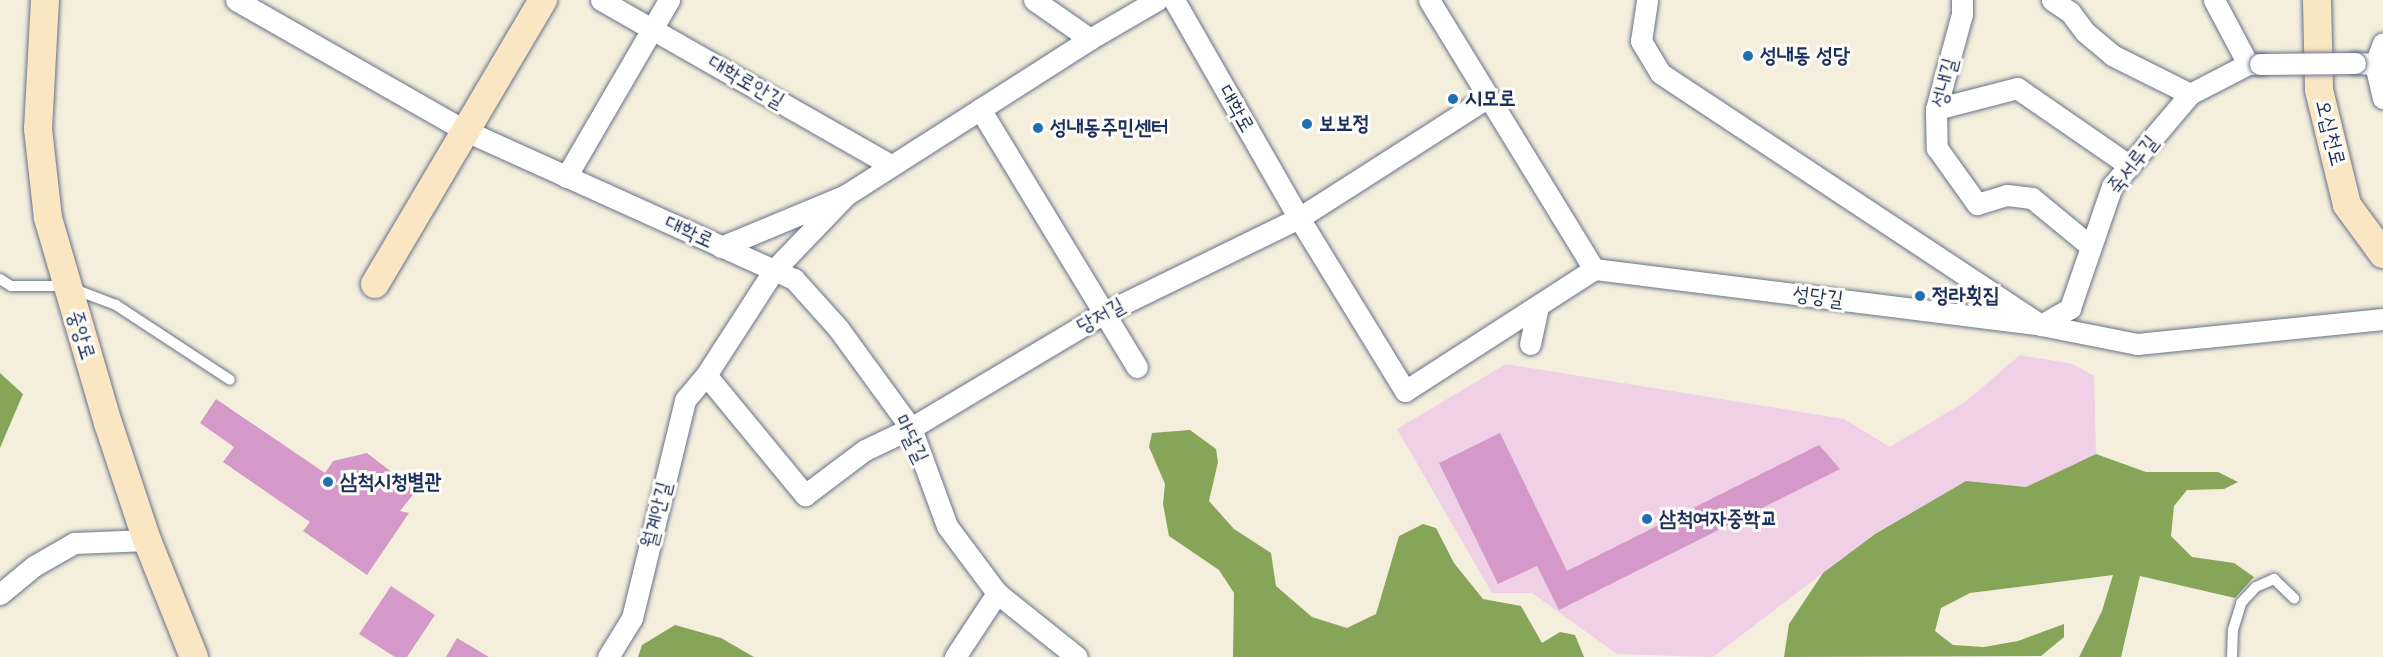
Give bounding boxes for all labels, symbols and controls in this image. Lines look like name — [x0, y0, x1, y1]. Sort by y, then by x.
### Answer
place label: 성내동 성당 — [1760, 43, 1850, 69]
marker: 성내동 성당 — [1741, 49, 1755, 63]
street label: 대학로안길 — [703, 50, 789, 114]
street label: 성내길 — [1927, 55, 1963, 111]
street label: 대학로 — [1212, 81, 1260, 137]
place label: 시모로 — [1465, 86, 1516, 112]
marker: 시모로 — [1446, 92, 1460, 106]
street label: 오십천로 — [2310, 97, 2350, 169]
place label: 보보정 — [1319, 111, 1370, 137]
place label: 성내동주민센터 — [1050, 115, 1168, 141]
marker: 보보정 — [1300, 117, 1314, 131]
marker: 성내동주민센터 — [1031, 121, 1045, 135]
street label: 죽서루길 — [2102, 131, 2164, 199]
street label: 대학로 — [661, 210, 717, 254]
street label: 성당길 — [1791, 281, 1845, 313]
place label: 정라횟집 — [1932, 283, 2000, 309]
marker: 정라횟집 — [1913, 289, 1927, 303]
street label: 당저길 — [1073, 293, 1129, 339]
street label: 중앙로 — [62, 307, 100, 363]
street label: 마달길 — [889, 411, 933, 467]
place label: 삼척시청별관 — [340, 469, 441, 495]
marker: 삼척시청별관 — [321, 475, 335, 489]
street label: 월계안길 — [637, 479, 677, 551]
place label: 삼척여자중학교 — [1659, 506, 1777, 532]
marker: 삼척여자중학교 — [1640, 512, 1654, 526]

